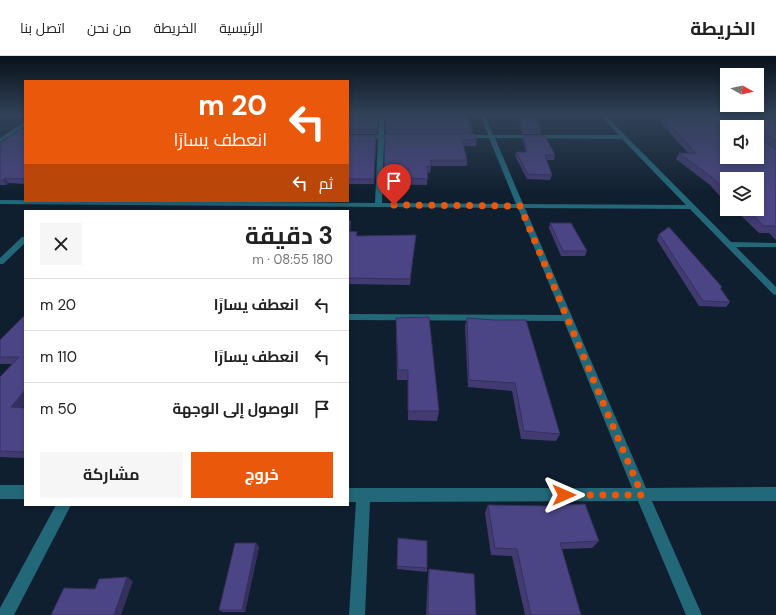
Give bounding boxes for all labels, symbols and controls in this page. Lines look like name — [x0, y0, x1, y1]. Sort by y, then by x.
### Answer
text: الخريطة — [690, 16, 756, 41]
text: اتصل بنا — [20, 19, 65, 37]
text: من نحن — [87, 19, 131, 37]
text: الخريطة — [153, 19, 197, 37]
text: الرئيسية — [219, 19, 263, 37]
north arrow — [720, 68, 764, 112]
map controls — [720, 68, 764, 216]
text: 20 m — [198, 87, 267, 124]
icon: left — [281, 96, 333, 148]
button: sound — [720, 120, 764, 164]
text: انعطف يسارًا — [173, 128, 267, 152]
pin — [377, 164, 411, 205]
icon: arrive — [383, 170, 405, 192]
icon: left — [289, 172, 311, 194]
button: layers — [720, 172, 764, 216]
text: ثم — [319, 174, 333, 194]
text: 3 دقيقة — [245, 220, 333, 251]
button: close — [40, 223, 82, 265]
text: 180 m · 08:55 — [252, 251, 333, 268]
icon: left — [311, 294, 333, 316]
text: 20 m — [40, 295, 76, 315]
text: انعطف يسارًا — [214, 295, 299, 315]
icon: left — [311, 346, 333, 368]
text: 110 m — [40, 347, 77, 367]
text: انعطف يسارًا — [214, 347, 299, 367]
icon: arrive — [311, 398, 333, 420]
text: 50 m — [40, 399, 77, 419]
text: الوصول إلى الوجهة — [172, 399, 299, 419]
button: مشاركة — [40, 452, 183, 498]
button: خروج — [191, 452, 333, 498]
position arrow — [543, 474, 585, 516]

